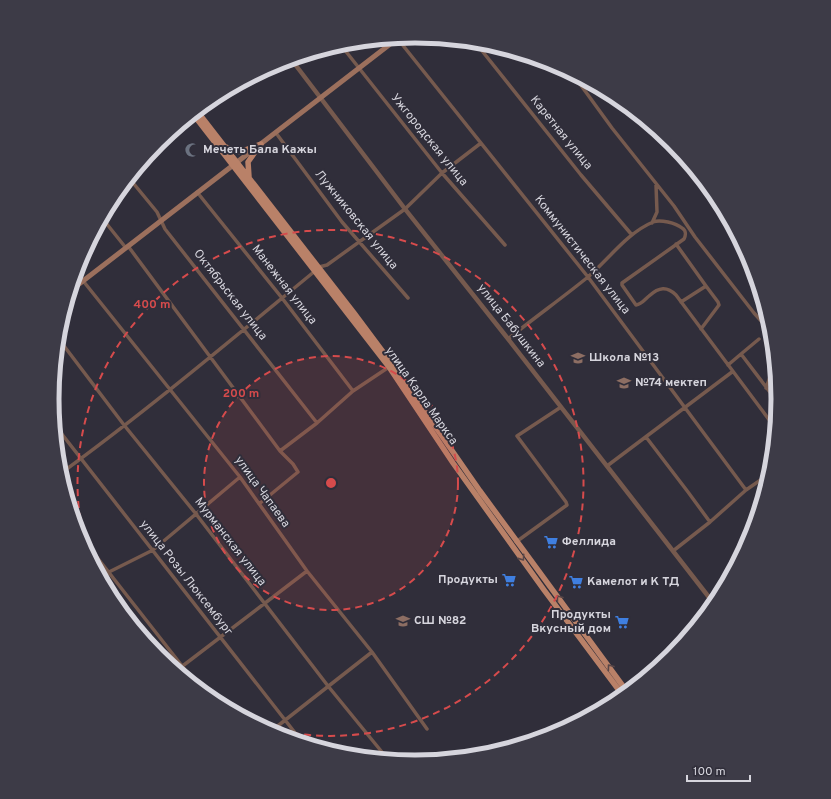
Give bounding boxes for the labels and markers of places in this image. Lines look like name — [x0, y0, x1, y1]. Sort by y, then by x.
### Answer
mosque icon: Мечеть Бала Кажы — [184, 142, 200, 158]
place label: Мечеть Бала Кажы — [203, 142, 317, 158]
school or university icon: Школа №13 — [570, 350, 586, 366]
place label: Школа №13 — [589, 350, 659, 366]
school or university icon: №74 мектеп — [616, 375, 632, 391]
place label: №74 мектеп — [635, 375, 707, 391]
centre of rings — [324, 476, 338, 490]
supermarket icon: Феллида — [543, 534, 559, 550]
place label: Феллида — [562, 534, 616, 550]
place label: Продукты — [438, 572, 498, 588]
supermarket icon: Продукты — [501, 572, 517, 588]
supermarket icon: Камелот и К ТД — [568, 574, 584, 590]
place label: Камелот и К ТД — [587, 574, 679, 590]
place label: Продукты Вкусный дом — [531, 607, 611, 637]
school or university icon: СШ №82 — [395, 613, 411, 629]
place label: СШ №82 — [414, 613, 466, 629]
supermarket icon: Продукты Вкусный дом — [614, 614, 630, 630]

